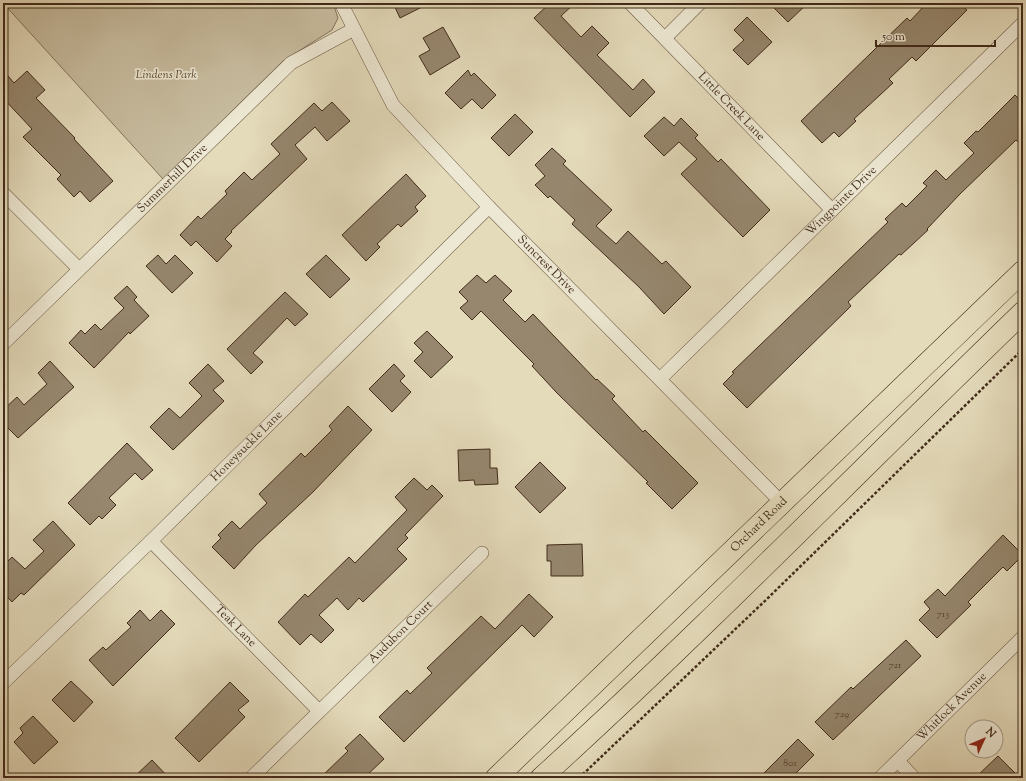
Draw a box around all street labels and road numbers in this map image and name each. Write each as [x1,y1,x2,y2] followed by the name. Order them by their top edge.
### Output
[693,68,769,146] street label: Little Creek Lane
[133,139,212,217] street label: Summerhill Drive
[802,162,881,240] street label: Wingpointe Drive
[513,231,580,299] street label: Suncrest Drive
[207,406,287,486] street label: Honeysuckle Lane
[726,493,792,557] street label: Orchard Road
[364,596,437,668] street label: Audubon Court
[210,601,261,652] street label: Teak Lane
[913,668,991,746] street label: Whitlock Avenue

